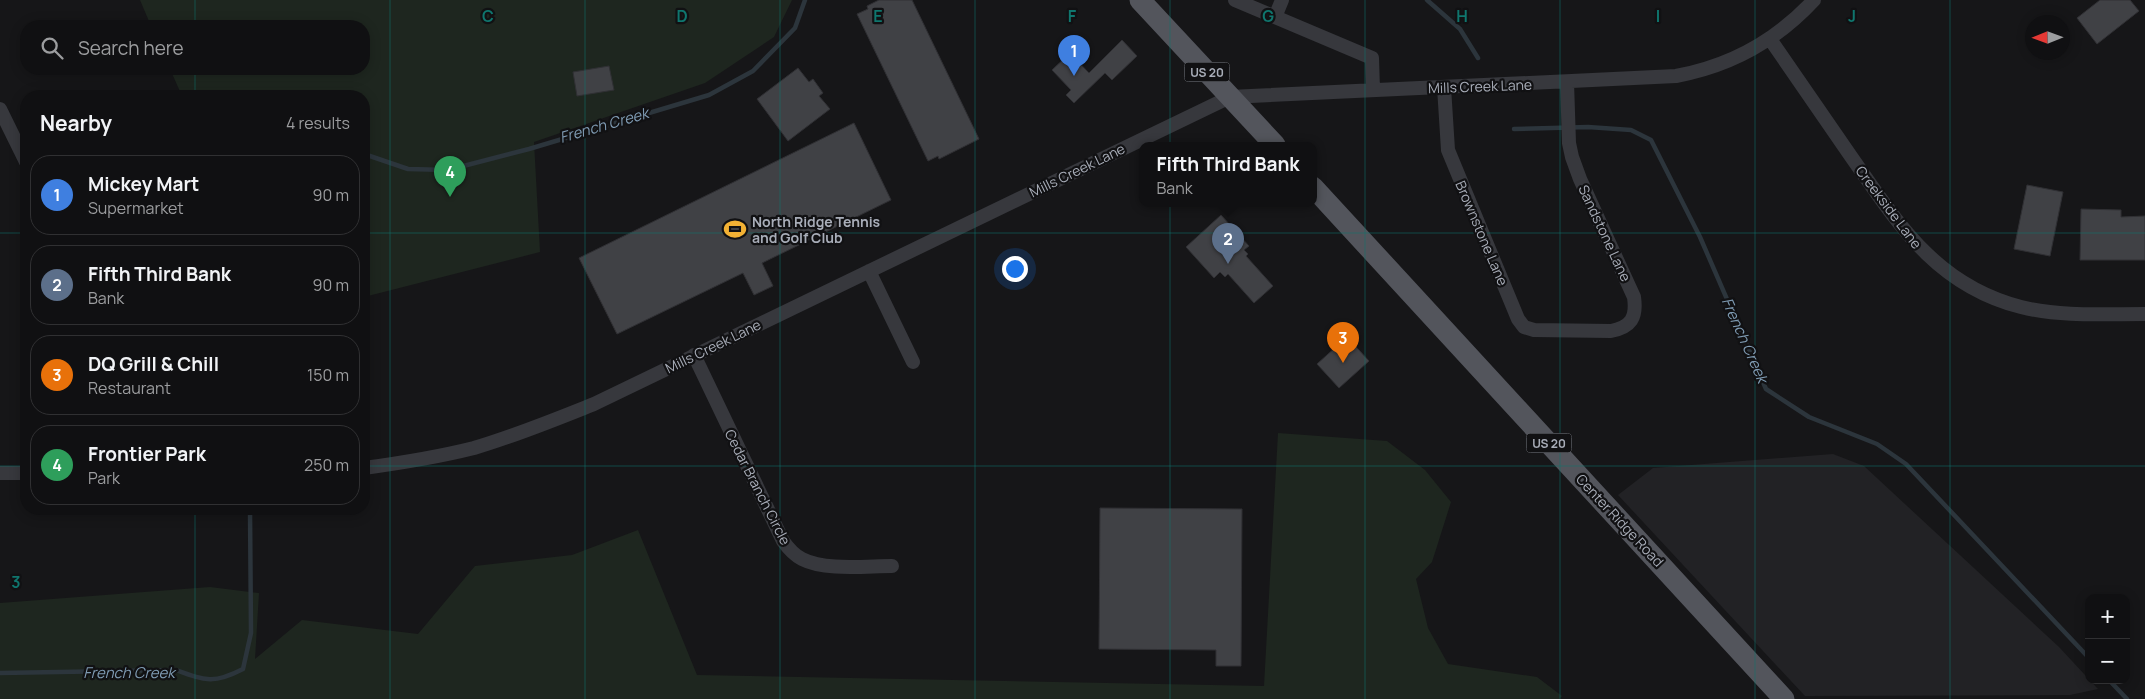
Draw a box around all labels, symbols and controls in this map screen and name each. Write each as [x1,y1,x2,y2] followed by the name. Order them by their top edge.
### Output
[482,5,494,27] text: C
[676,5,688,27] text: D
[873,5,883,27] text: E
[1068,5,1077,27] text: F
[1262,5,1274,27] text: G
[1456,5,1468,27] text: H
[1656,5,1660,27] text: I
[1848,5,1856,27] text: J
[2025,15,2070,60] north arrow
[20,20,370,75] search box
[38,34,66,62] icon: search
[78,35,184,61] text: Search here
[1058,35,1090,76] pin: 1
[1184,62,1230,82] road number: US 20
[1428,75,1532,97] street label: Mills Creek Lane
[557,102,653,148] water label: French Creek
[40,109,112,137] text: Nearby
[286,112,350,134] text: 4 results
[1026,139,1128,201] street label: Mills Creek Lane
[1139,142,1317,207] popup
[1156,151,1300,177] text: Fifth Third Bank
[434,156,466,197] pin: 4
[1852,162,1926,252] street label: Creekside Lane
[88,171,199,197] text: Mickey Mart
[1156,177,1193,199] text: Bank
[1451,178,1513,288] street label: Brownstone Lane
[1574,182,1636,284] street label: Sandstone Lane
[53,184,61,206] text: 1
[313,184,349,206] text: 90 m
[88,197,184,219] text: Supermarket
[752,212,881,247] place label: North Ridge Tennis and Golf Club
[722,216,748,242] sports icon: North Ridge Tennis and Golf Club
[1212,223,1244,264] pin: 2
[1002,256,1028,282] your location
[88,261,231,287] text: Fifth Third Bank
[52,274,62,296] text: 2
[313,274,349,296] text: 90 m
[88,287,124,309] text: Bank
[1717,294,1774,388] water label: French Creek
[662,315,764,377] street label: Mills Creek Lane
[1327,322,1359,363] pin: 3
[88,351,219,377] text: DQ Grill & Chill
[52,364,62,386] text: 3
[307,364,349,386] text: 150 m
[88,377,171,399] text: Restaurant
[721,426,795,548] street label: Cedar Branch Circle
[1526,433,1572,452] road number: US 20
[88,441,206,467] text: Frontier Park
[52,454,62,476] text: 4
[304,454,349,476] text: 250 m
[88,467,120,489] text: Park
[1572,469,1668,571] street label: Center Ridge Road
[11,571,21,593] text: 3
[2085,594,2130,684] map controls
[2085,594,2130,639] button: +
[2085,639,2130,684] button: −
[83,662,177,683] water label: French Creek

